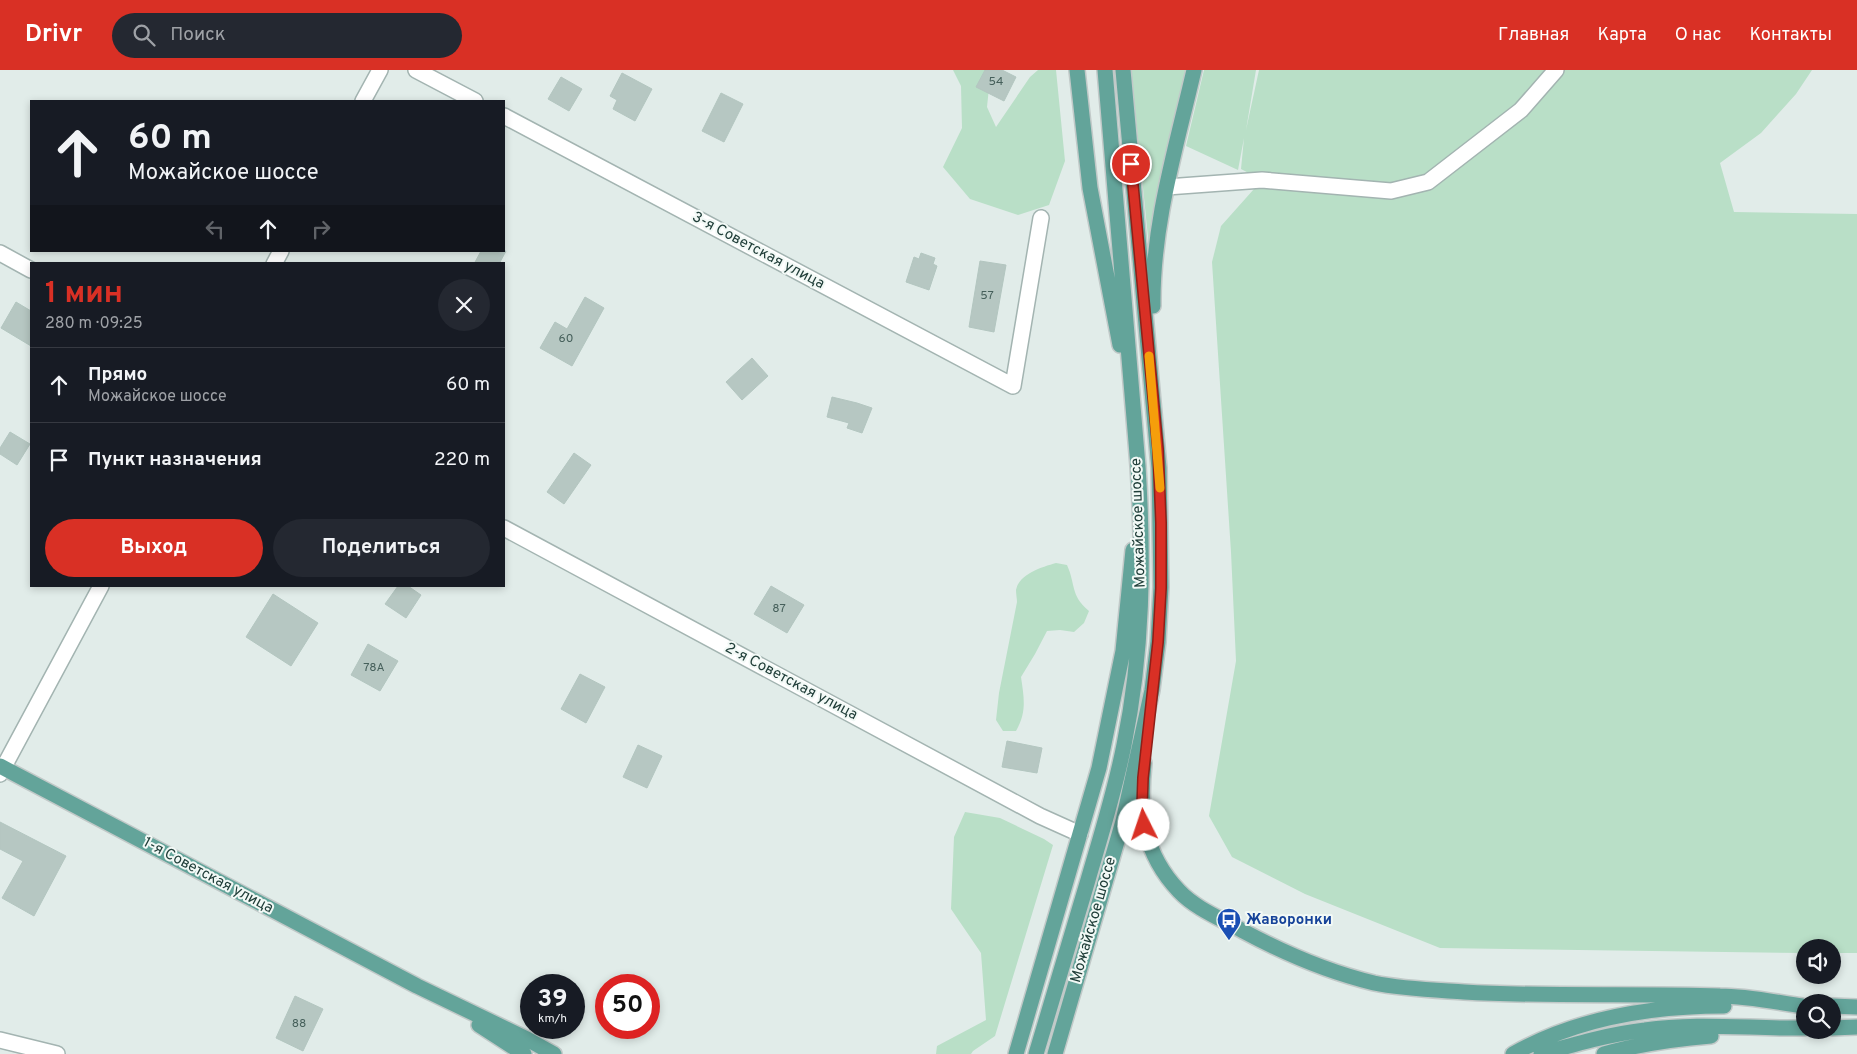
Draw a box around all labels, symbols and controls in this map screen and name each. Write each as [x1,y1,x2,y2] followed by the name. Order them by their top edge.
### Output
[112,13,462,58] search box
[25,20,82,50] text: Drivr
[130,21,158,49] icon: search
[170,23,226,47] text: Поиск
[1498,24,1569,47] text: Главная
[1597,24,1647,47] text: Карта
[1675,24,1721,47] text: О нас
[1749,24,1832,47] text: Контакты
[988,74,1004,90] house number: 54
[128,117,212,161] text: 60 m
[45,120,110,185] icon: ahead
[1110,143,1152,185] pin
[1117,150,1145,178] icon: arrive
[128,160,319,187] text: Можайское шоссе
[688,208,828,294] street label: 3-я Советская улица
[201,215,229,243] icon: left
[254,215,282,243] icon: ahead
[307,215,335,243] icon: right
[45,276,123,313] text: 1 мин
[438,279,490,331] button: close
[980,288,994,304] house number: 57
[45,314,143,334] text: 280 m · 09:25
[559,331,573,347] house number: 60
[88,363,147,387] text: Прямо
[45,371,73,399] icon: ahead
[446,373,490,397] text: 60 m
[88,387,227,407] text: Можайское шоссе
[45,446,73,474] icon: arrive
[88,448,262,472] text: Пункт назначения
[434,448,490,472] text: 220 m
[1127,458,1151,588] street label: Можайское шоссе
[45,519,263,577] button: Выход
[273,519,490,577] button: Поделиться
[772,601,786,617] house number: 87
[721,639,861,725] street label: 2-я Советская улица
[363,660,385,676] house number: 78А
[1117,798,1169,850] position arrow
[140,834,276,918] street label: 1-я Советская улица
[1067,855,1121,985] street label: Можайское шоссе
[1216,907,1242,941] bus stop icon: Жаворонки
[1246,911,1332,930] place label: Жаворонки
[1796,939,1841,1039] map controls
[1796,939,1841,984] button: sound
[595,974,660,1039] speed limit sign: 50
[537,984,568,1016] text: 39
[1796,994,1841,1039] button: search
[538,1011,567,1027] text: km/h
[292,1016,306,1032] house number: 88

